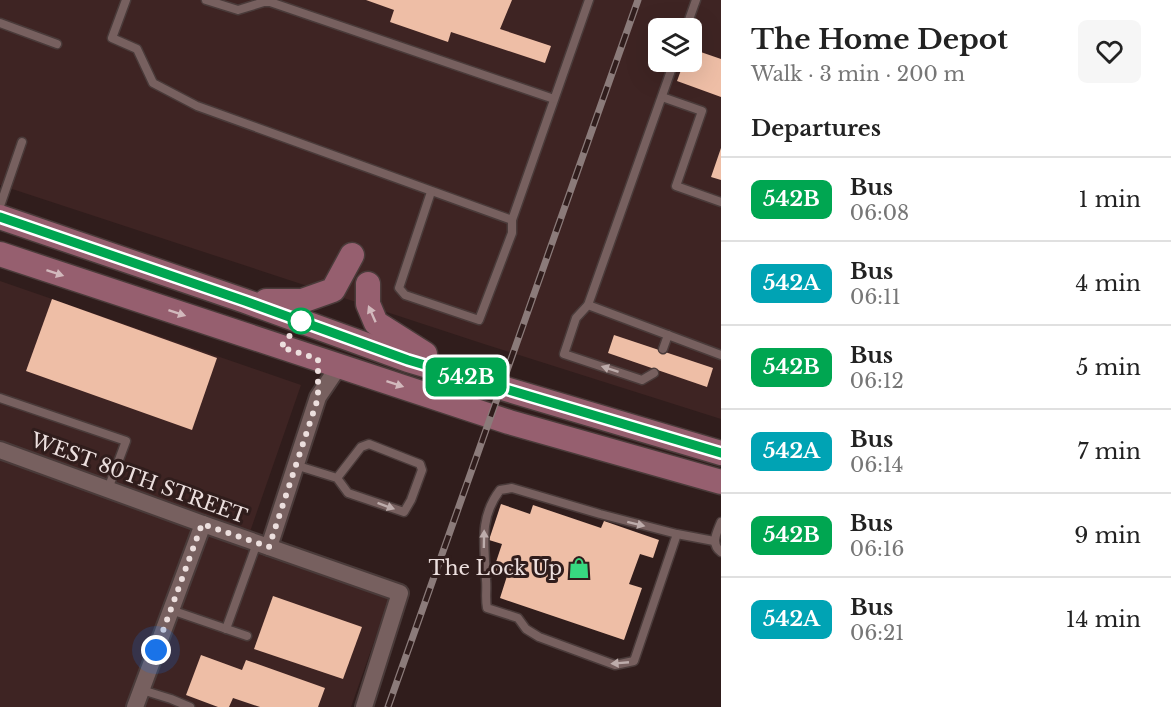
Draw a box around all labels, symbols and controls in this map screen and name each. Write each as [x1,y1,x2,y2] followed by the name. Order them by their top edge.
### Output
[648,18,702,72] map controls
[648,18,702,72] button: layers
[1078,20,1141,83] button: heart
[751,22,1008,57] text: The Home Depot
[751,62,965,86] text: Walk · 3 min · 200 m
[751,115,881,142] text: Departures
[850,174,893,201] text: Bus
[763,186,820,212] text: 542B
[1079,186,1141,213] text: 1 min
[850,201,909,225] text: 06:08
[850,258,893,285] text: Bus
[46,269,64,279] one-way arrow
[763,270,820,296] text: 542A
[1076,270,1141,297] text: 4 min
[850,285,901,309] text: 06:11
[367,305,377,323] one-way arrow
[288,308,314,334] unlabelled marker
[168,309,186,318] one-way arrow
[850,342,893,369] text: Bus
[763,354,820,380] text: 542B
[1076,354,1141,381] text: 5 min
[424,358,508,397] line badge: 542B
[438,364,494,390] text: 542B
[601,364,619,374] one-way arrow
[850,369,904,393] text: 06:12
[386,380,404,389] one-way arrow
[850,426,893,453] text: Bus
[27,427,250,528] street label: WEST 80TH STREET
[763,438,820,464] text: 542A
[1077,438,1141,465] text: 7 min
[850,453,904,477] text: 06:14
[377,502,395,512] one-way arrow
[850,510,893,537] text: Bus
[627,519,646,529] one-way arrow
[763,522,820,548] text: 542B
[1074,522,1141,549] text: 9 min
[480,530,489,549] one-way arrow
[850,537,904,561] text: 06:16
[429,556,562,580] place label: The Lock Up
[567,556,591,580] shop icon: The Lock Up
[850,594,893,621] text: Bus
[763,606,820,632] text: 542A
[1066,606,1141,633] text: 14 min
[850,621,904,645] text: 06:21
[141,635,171,665] your location
[610,658,629,667] one-way arrow

